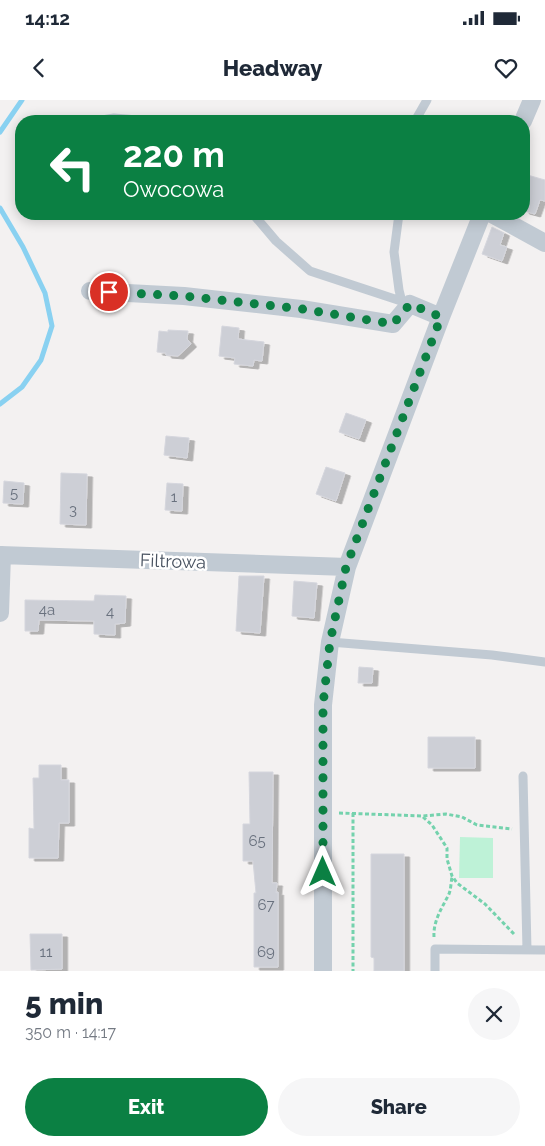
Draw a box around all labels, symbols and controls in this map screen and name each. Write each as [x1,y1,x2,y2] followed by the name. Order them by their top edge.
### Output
[25,7,70,29] text: 14:12
[25,54,53,82] icon: back
[492,54,520,82] icon: heart
[223,55,322,81] text: Headway
[123,134,225,175] text: 220 m
[40,135,105,200] icon: left
[123,176,224,202] text: Owocowa
[88,271,130,313] pin
[95,278,123,306] icon: arrive
[10,484,18,502] house number: 5
[171,488,178,506] house number: 1
[69,501,77,519] house number: 3
[140,549,206,573] street label: Filtrowa
[39,601,55,619] house number: 4a
[106,603,114,621] house number: 4
[248,832,266,850] house number: 65
[296,845,348,897] position arrow
[257,896,275,914] house number: 67
[40,943,53,961] house number: 11
[257,943,275,961] house number: 69
[25,986,103,1021] text: 5 min
[468,988,520,1040] button: close
[25,1023,116,1042] text: 350 m · 14:17
[25,1078,268,1136] button: Exit
[278,1078,520,1136] button: Share

